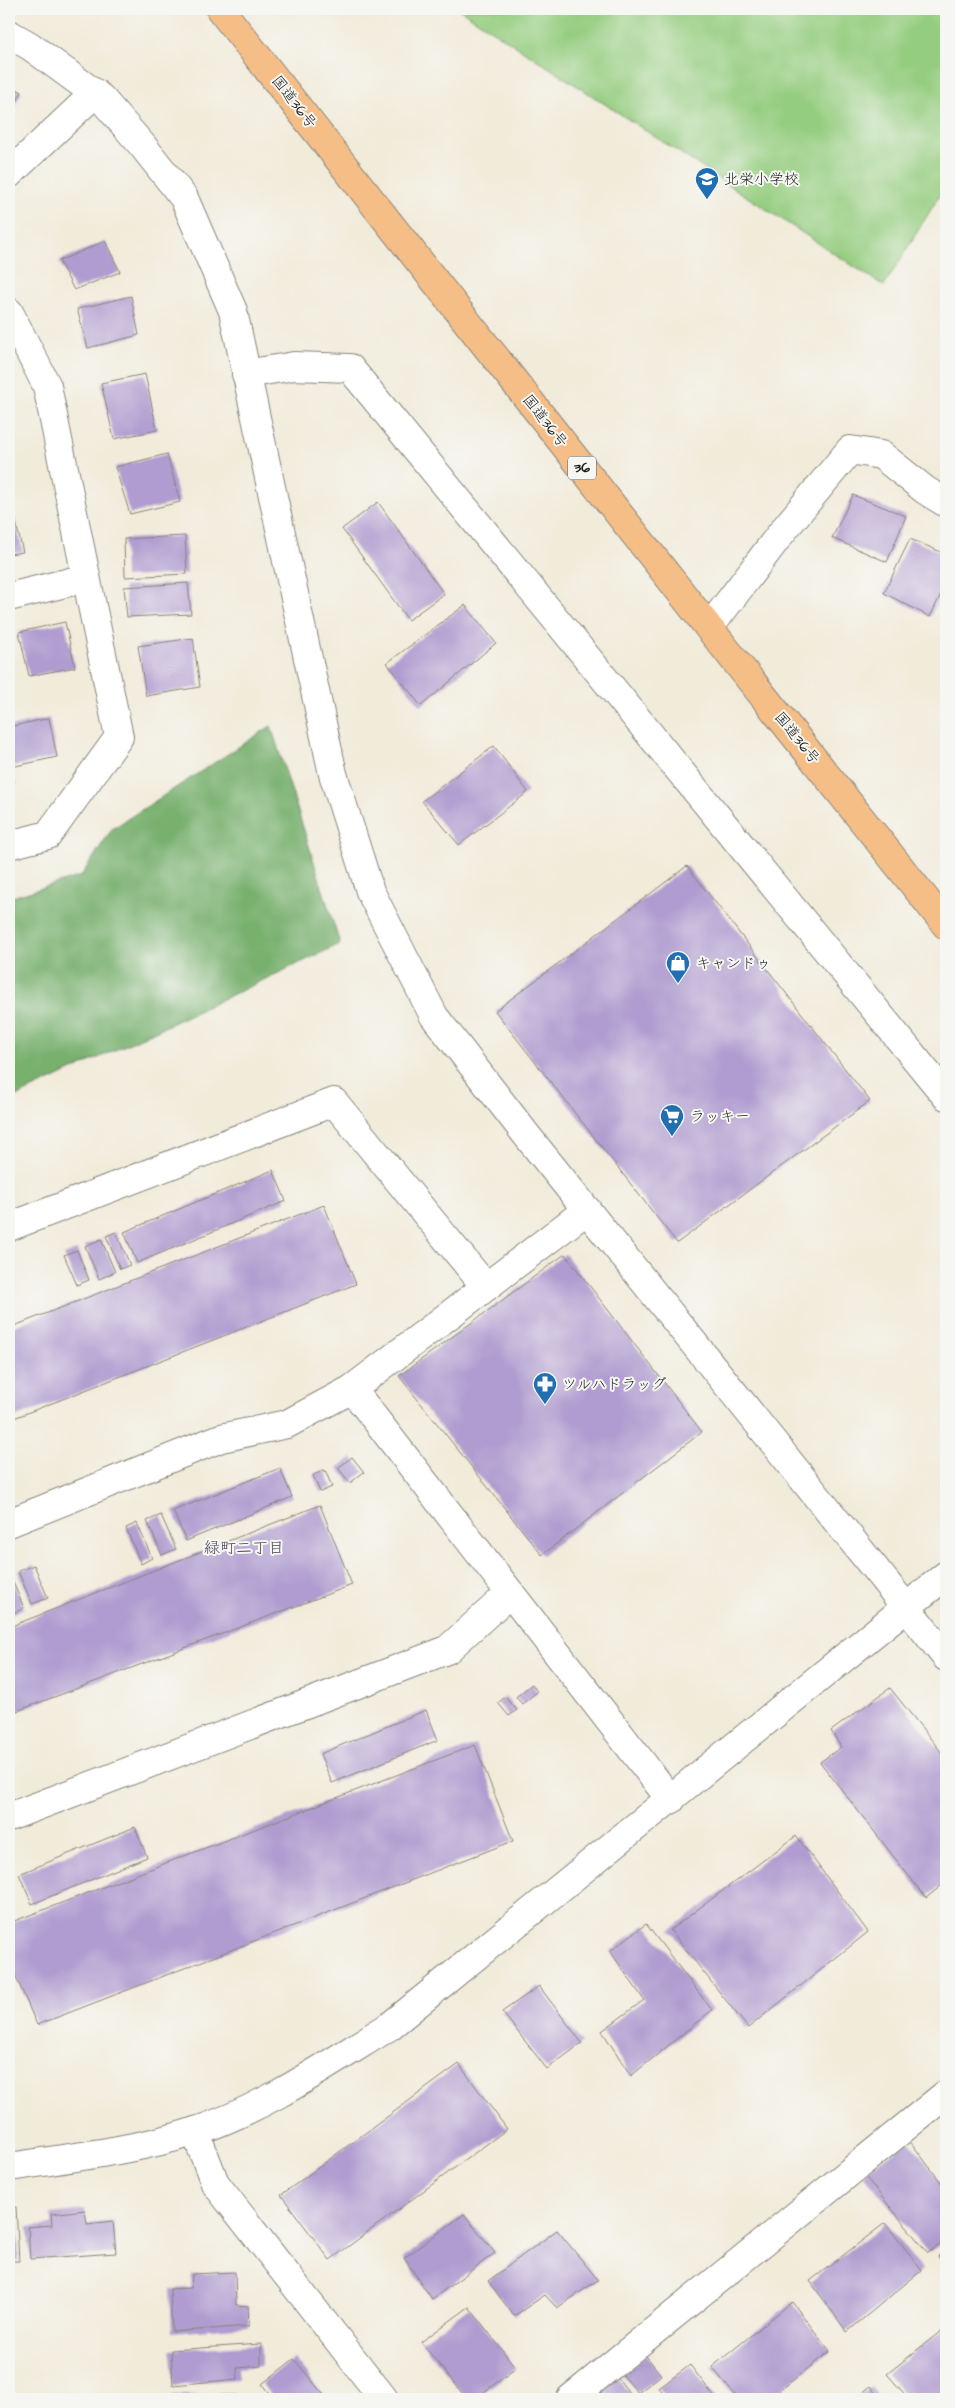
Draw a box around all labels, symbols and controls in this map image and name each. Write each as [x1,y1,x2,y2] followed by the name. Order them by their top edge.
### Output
[267,71,321,133] street label: 国道36号
[694,166,720,200] school or university icon: 北栄小学校
[724,169,799,190] place label: 北栄小学校
[518,390,572,452] street label: 国道36号
[568,456,596,479] road number: 36
[769,707,825,769] street label: 国道36号
[665,950,691,984] shop icon: キャンドゥ
[696,953,771,974] place label: キャンドゥ
[659,1103,685,1137] supermarket icon: ラッキー
[690,1106,750,1127] place label: ラッキー
[532,1371,558,1405] pharmacy icon: ツルハドラッグ
[562,1374,666,1395] place label: ツルハドラッグ
[204,1537,284,1559] district label: 緑町二丁目

